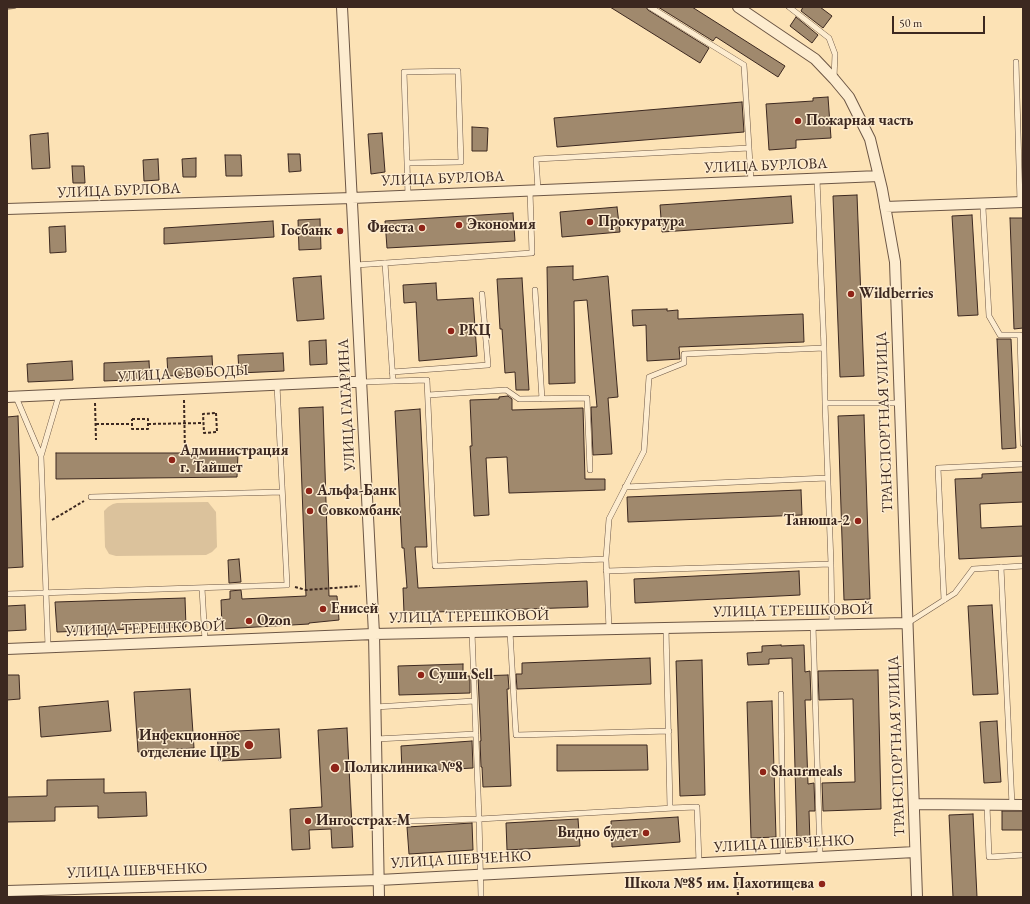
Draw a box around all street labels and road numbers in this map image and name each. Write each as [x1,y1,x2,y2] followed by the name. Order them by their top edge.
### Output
[704,155,828,177] street label: УЛИЦА БУРЛОВА
[381,168,505,190] street label: УЛИЦА БУРЛОВА
[57,180,181,202] street label: УЛИЦА БУРЛОВА
[873,331,897,513] street label: ТРАНСПОРТНАЯ УЛИЦА
[335,338,359,472] street label: УЛИЦА ГАГАРИНА
[117,362,249,386] street label: УЛИЦА СВОБОДЫ
[713,601,873,621] street label: УЛИЦА ТЕРЕШКОВОЙ
[389,607,549,627] street label: УЛИЦА ТЕРЕШКОВОЙ
[65,617,225,641] street label: УЛИЦА ТЕРЕШКОВОЙ
[885,655,909,837] street label: ТРАНСПОРТНАЯ УЛИЦА
[713,831,855,857] street label: УЛИЦА ШЕВЧЕНКО
[390,847,532,873] street label: УЛИЦА ШЕВЧЕНКО
[66,860,208,882] street label: УЛИЦА ШЕВЧЕНКО

